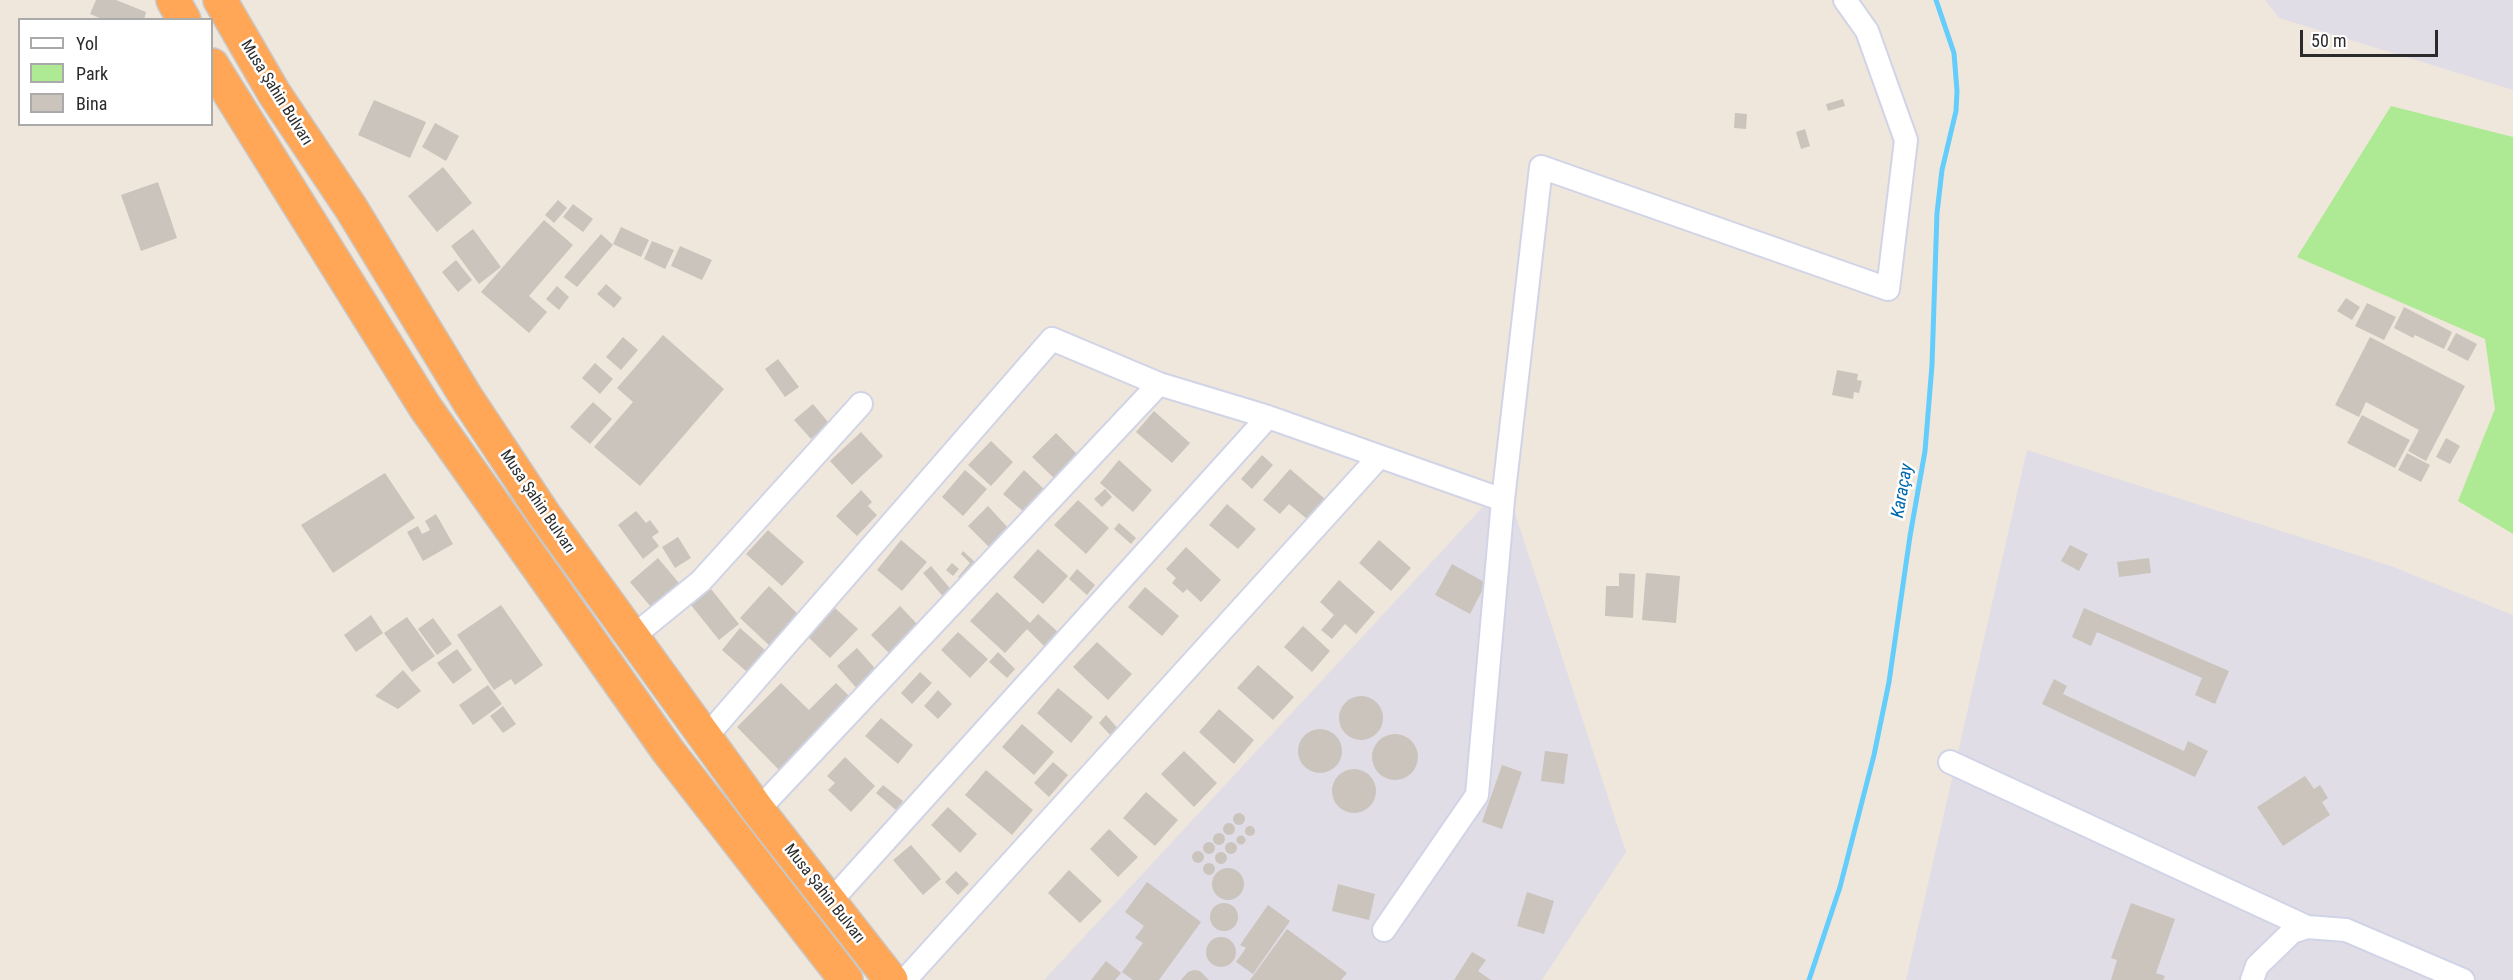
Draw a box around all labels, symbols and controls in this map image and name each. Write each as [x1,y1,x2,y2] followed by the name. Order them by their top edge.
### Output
[18,18,213,126] legend
[2303,18,2441,56] scale bar
[2311,30,2346,51] text: 50 m
[76,33,98,54] text: Yol
[236,37,316,149] street label: Musa Şahin Bulvarı
[76,63,108,84] text: Park
[76,93,107,114] text: Bina
[495,447,579,557] street label: Musa Şahin Bulvarı
[1888,462,1918,520] water label: Karaçay
[779,841,869,947] street label: Musa Şahin Bulvarı

